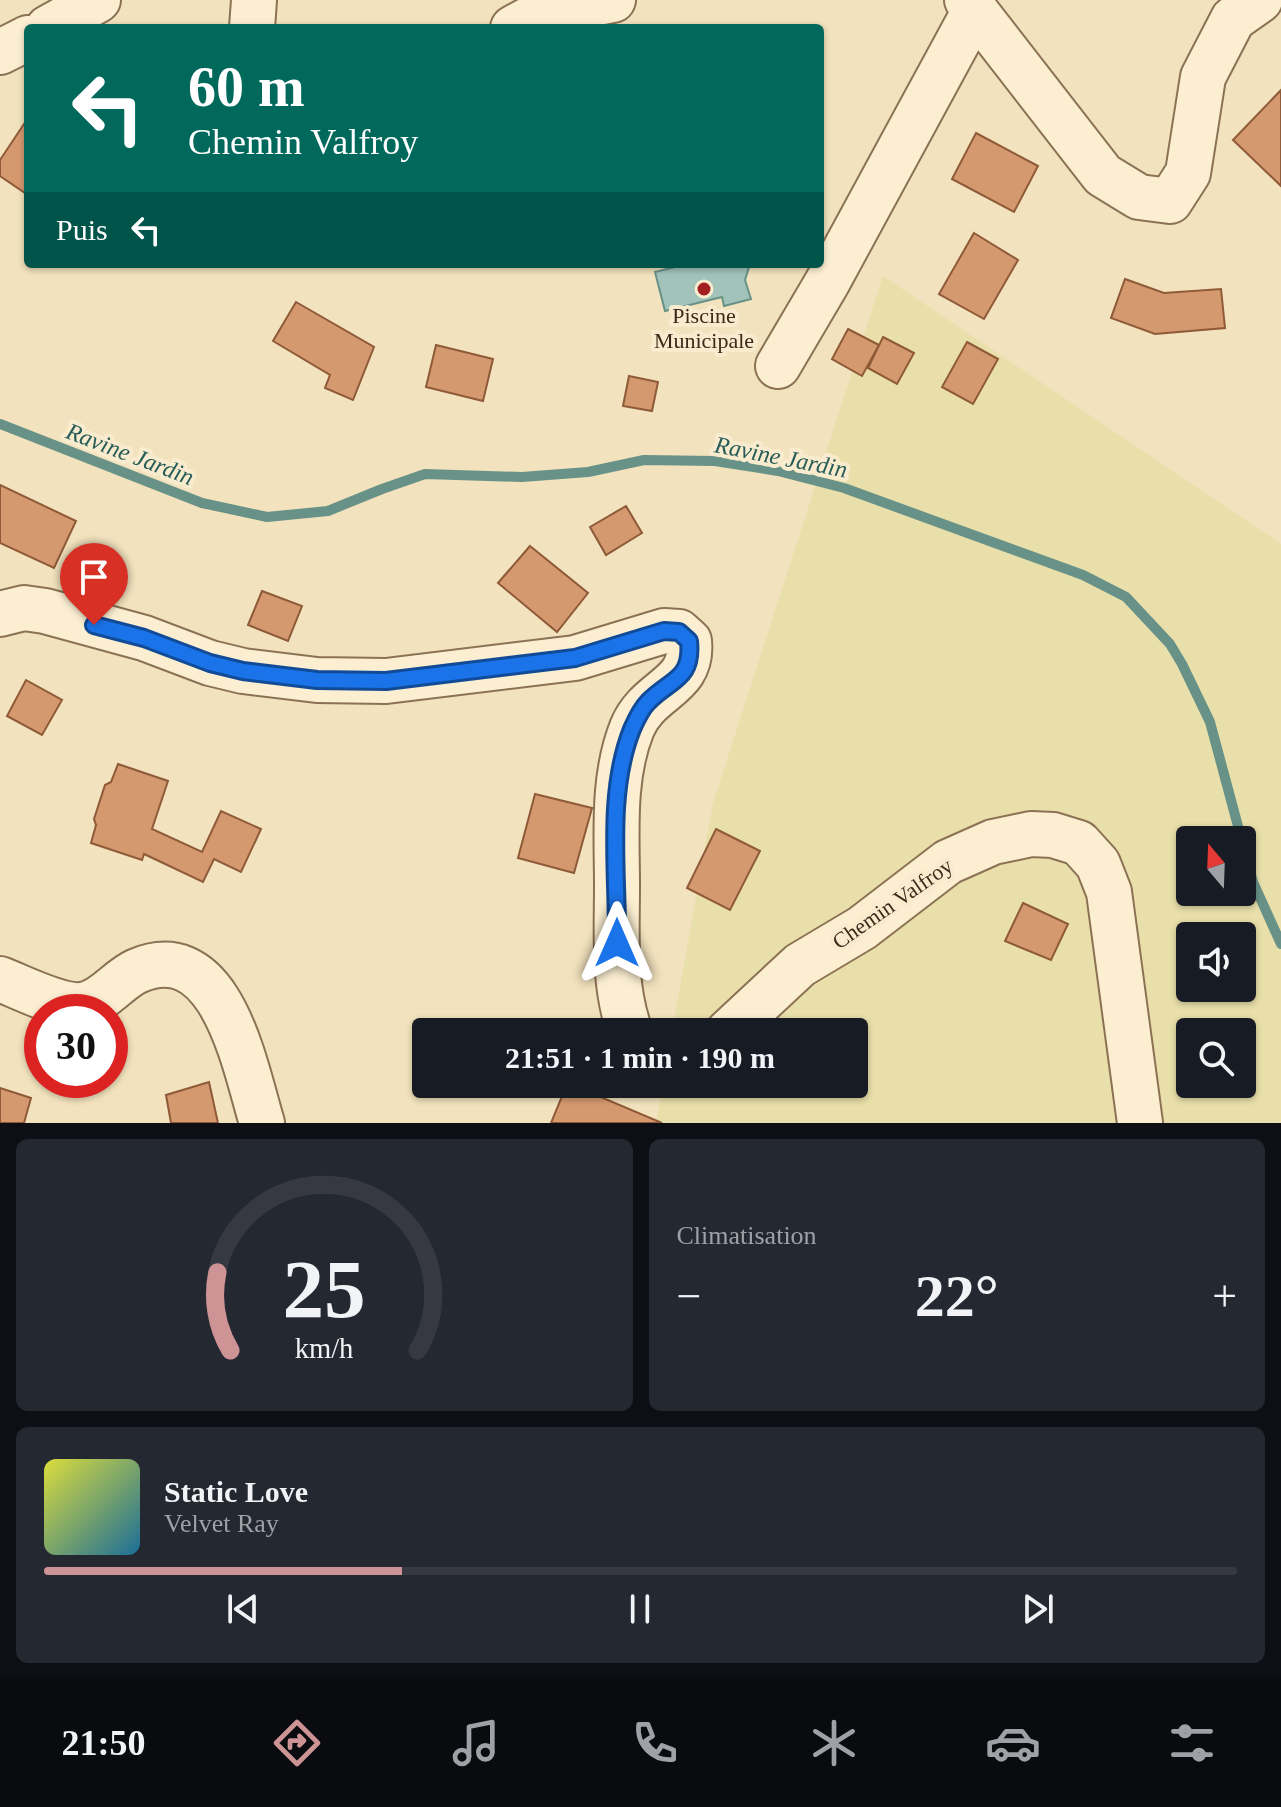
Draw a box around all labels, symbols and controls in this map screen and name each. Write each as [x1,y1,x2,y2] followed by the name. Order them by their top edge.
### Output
[56,56,160,160] icon: left
[188,56,305,118] text: 60 m
[188,122,418,162] text: Chemin Valfroy
[124,208,168,252] icon: left
[56,213,108,246] text: Puis
[695,280,713,298] marker: Piscine Municipale
[654,303,754,353] place label: Piscine Municipale
[62,417,197,490] water label: Ravine Jardin
[712,431,849,483] water label: Ravine Jardin
[60,543,128,625] pin
[72,555,116,599] icon: arrive
[1176,826,1256,906] north arrow
[1176,826,1256,1098] map controls
[827,853,957,954] street label: Chemin Valfroy
[575,901,659,985] position arrow
[1176,922,1256,1002] button: sound
[24,994,128,1098] speed limit sign: 30
[1176,1018,1256,1098] button: search
[505,1041,775,1074] text: 21:51 · 1 min · 190 m
[677,1221,817,1250] text: Climatisation
[283,1243,366,1335] text: 25
[915,1263,999,1329] text: 22°
[677,1272,701,1321] text: −
[1212,1272,1237,1321] text: +
[295,1333,354,1364] text: km/h
[164,1475,308,1508] text: Static Love
[164,1509,279,1538] text: Velvet Ray
[221,1587,265,1631] icon: previous
[618,1587,662,1631] icon: pause
[1016,1587,1060,1631] icon: next
[269,1715,325,1771] icon: directions
[448,1715,504,1771] icon: music
[627,1715,683,1771] icon: phone
[806,1715,862,1771] icon: climate
[985,1715,1041,1771] icon: car
[1164,1715,1220,1771] icon: filters
[62,1723,146,1763] text: 21:50

